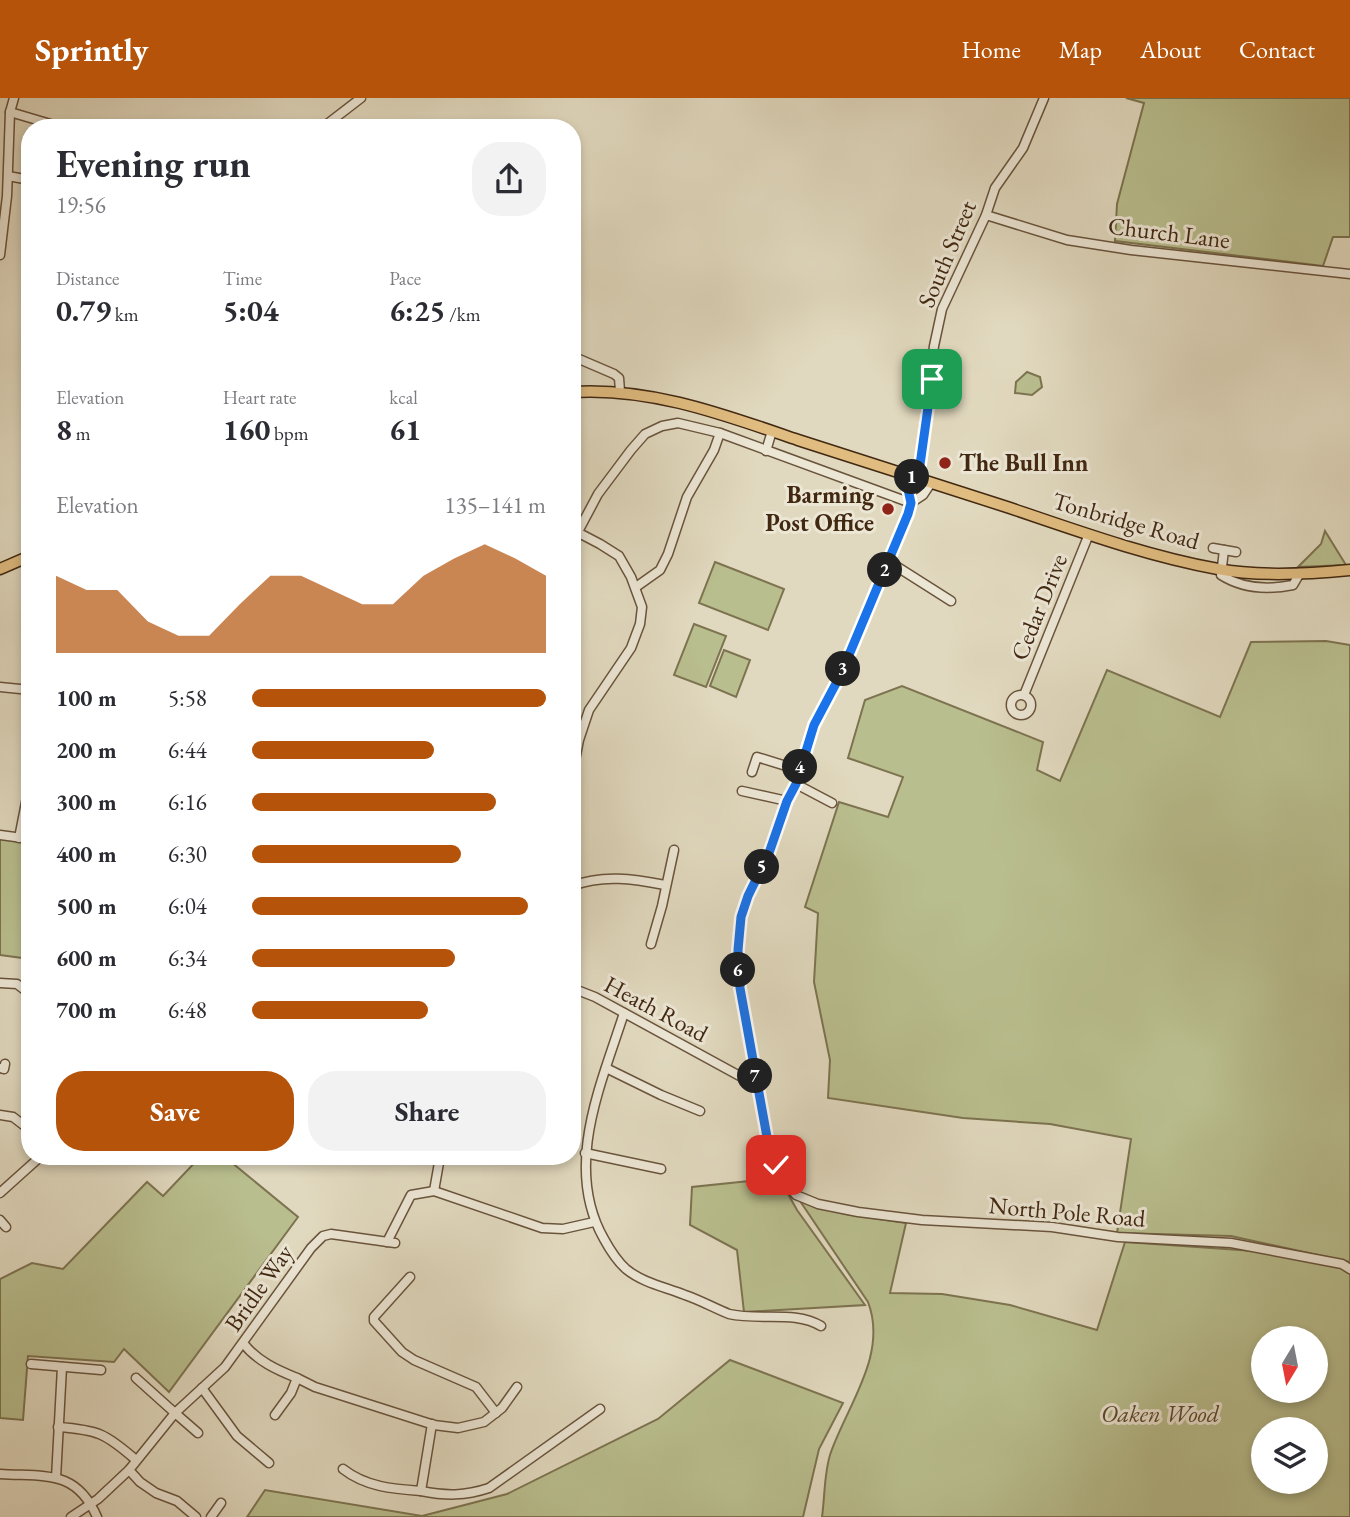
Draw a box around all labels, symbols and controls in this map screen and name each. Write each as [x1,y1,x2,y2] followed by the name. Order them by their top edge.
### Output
[35,28,148,71] text: Sprintly
[961,34,1021,65] text: Home
[1059,34,1102,65] text: Map
[1140,34,1201,65] text: About
[1239,34,1315,65] text: Contact
[56,139,251,188] text: Evening run
[472,142,546,216] button: share
[56,190,106,220] text: 19:56
[910,195,983,312] street label: South Street
[1106,210,1232,255] street label: Church Lane
[56,266,119,291] text: Distance
[223,266,262,291] text: Time
[389,266,421,291] text: Pace
[56,291,111,330] text: 0.79
[223,291,279,330] text: 5:04
[389,291,445,330] text: 6:25
[111,302,139,327] text: km
[445,302,480,327] text: /km
[902,349,962,409] pin
[913,360,951,398] icon: arrive
[56,385,124,410] text: Elevation
[223,385,296,410] text: Heart rate
[389,385,418,410] text: kcal
[56,410,72,449] text: 8
[223,410,270,449] text: 160
[389,410,421,449] text: 61
[72,421,90,446] text: m
[270,421,309,446] text: bpm
[959,447,1089,478] place label: The Bull Inn
[937,455,953,471] marker: The Bull Inn
[894,460,930,494] pin: 1
[906,464,917,489] text: 1
[765,479,875,538] place label: Barming Post Office
[1049,485,1204,557] street label: Tonbridge Road
[56,490,139,520] text: Elevation
[445,490,546,520] text: 135–141 m
[880,501,896,517] marker: Barming Post Office
[1003,549,1074,665] street label: Cedar Drive
[868,552,903,588] pin: 2
[879,557,890,582] text: 2
[826,652,860,686] pin: 3
[837,656,848,681] text: 3
[56,683,117,713] text: 100 m
[168,683,207,713] text: 5:58
[56,735,117,765] text: 200 m
[168,735,207,765] text: 6:44
[782,750,818,784] pin: 4
[794,754,805,779] text: 4
[56,787,117,817] text: 300 m
[168,787,207,817] text: 6:16
[56,839,117,869] text: 400 m
[168,839,207,869] text: 6:30
[744,850,780,884] pin: 5
[756,854,767,879] text: 5
[56,891,117,921] text: 500 m
[168,891,207,921] text: 6:04
[56,943,117,973] text: 600 m
[168,943,207,973] text: 6:34
[720,952,756,988] pin: 6
[732,957,743,982] text: 6
[599,968,714,1049] street label: Heath Road
[56,995,117,1025] text: 700 m
[168,995,207,1025] text: 6:48
[738,1058,772,1094] pin: 7
[749,1063,760,1088] text: 7
[56,1071,294,1151] button: Save
[308,1071,546,1151] button: Share
[746,1135,806,1195] pin
[757,1146,795,1184] icon: check
[987,1189,1148,1234] street label: North Pole Road
[217,1238,300,1337] street label: Bridle Way
[1251,1326,1328,1404] north arrow
[1251,1326,1328,1494] map controls
[1101,1398,1220,1429] park label: Oaken Wood
[1251,1417,1328,1494] button: layers

